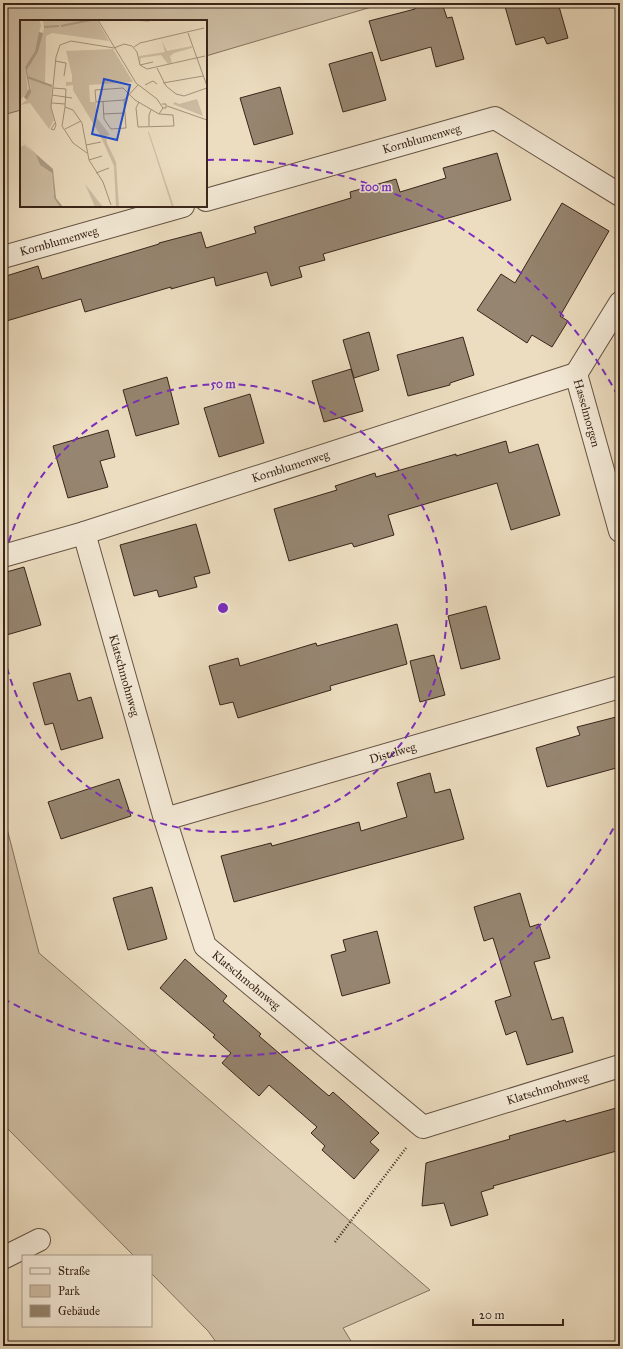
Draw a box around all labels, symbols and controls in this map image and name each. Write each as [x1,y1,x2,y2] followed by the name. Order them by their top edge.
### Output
[20,20,207,207] inset map
[381,121,463,157] street label: Kornblumenweg
[360,180,393,194] text: 100 m
[18,223,100,259] street label: Kornblumenweg
[210,377,237,391] text: 50 m
[571,377,603,449] street label: Hasselmorgen
[250,447,331,485] street label: Kornblumenweg
[216,601,230,615] centre of rings
[106,633,143,719] street label: Klatschmohnweg
[368,739,418,766] street label: Distelweg
[209,948,284,1014] street label: Klatschmohnweg
[505,1069,591,1108] street label: Klatschmohnweg
[22,1255,152,1327] legend
[58,1264,90,1278] text: Straße
[58,1284,80,1298] text: Park
[473,1301,563,1327] scale bar
[58,1304,100,1318] text: Gebäude
[479,1308,505,1322] text: 20 m

